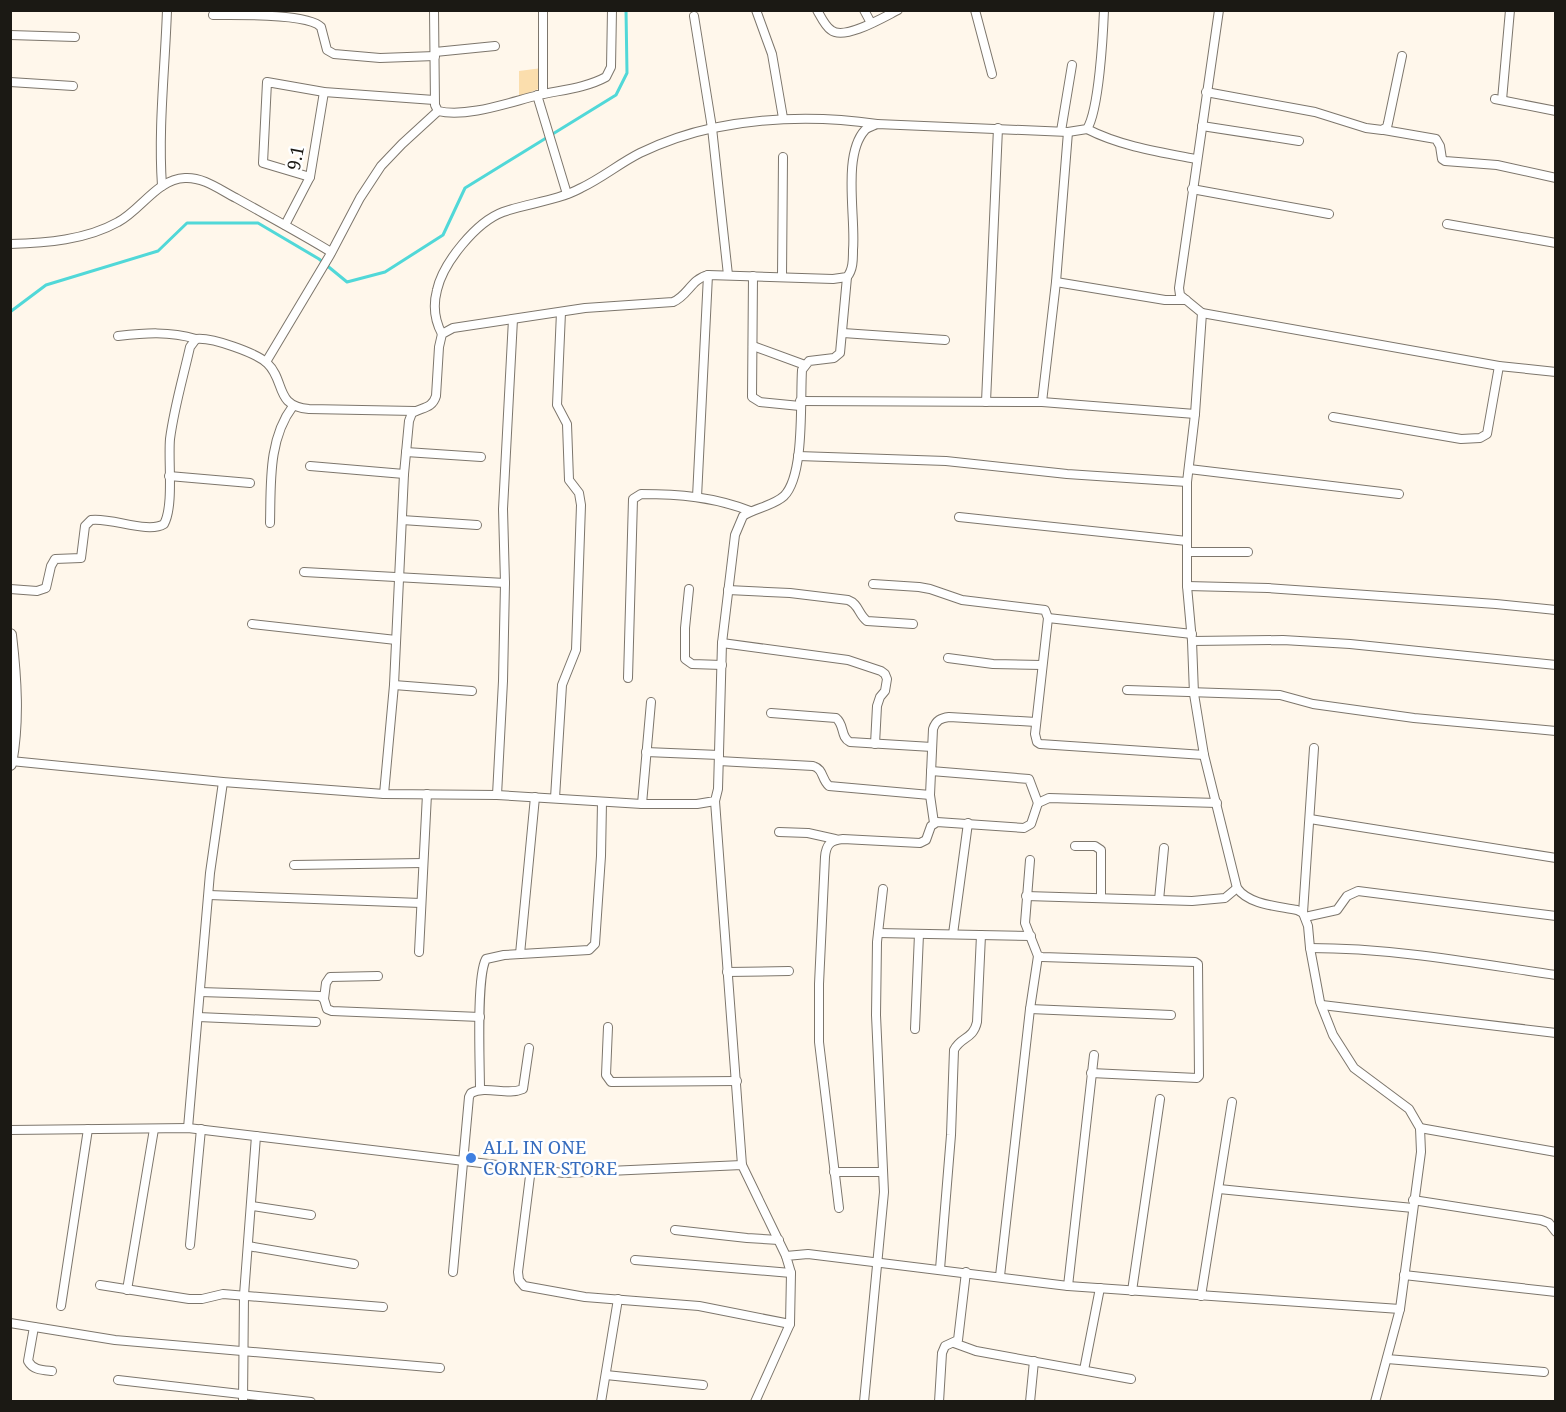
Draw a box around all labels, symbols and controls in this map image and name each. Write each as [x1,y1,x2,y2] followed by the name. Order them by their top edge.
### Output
[281,143,309,172] street label: 9.1
[483,1135,617,1180] place label: ALL IN ONE CORNER STORE
[464,1151,478,1165] marker: ALL IN ONE CORNER STORE

